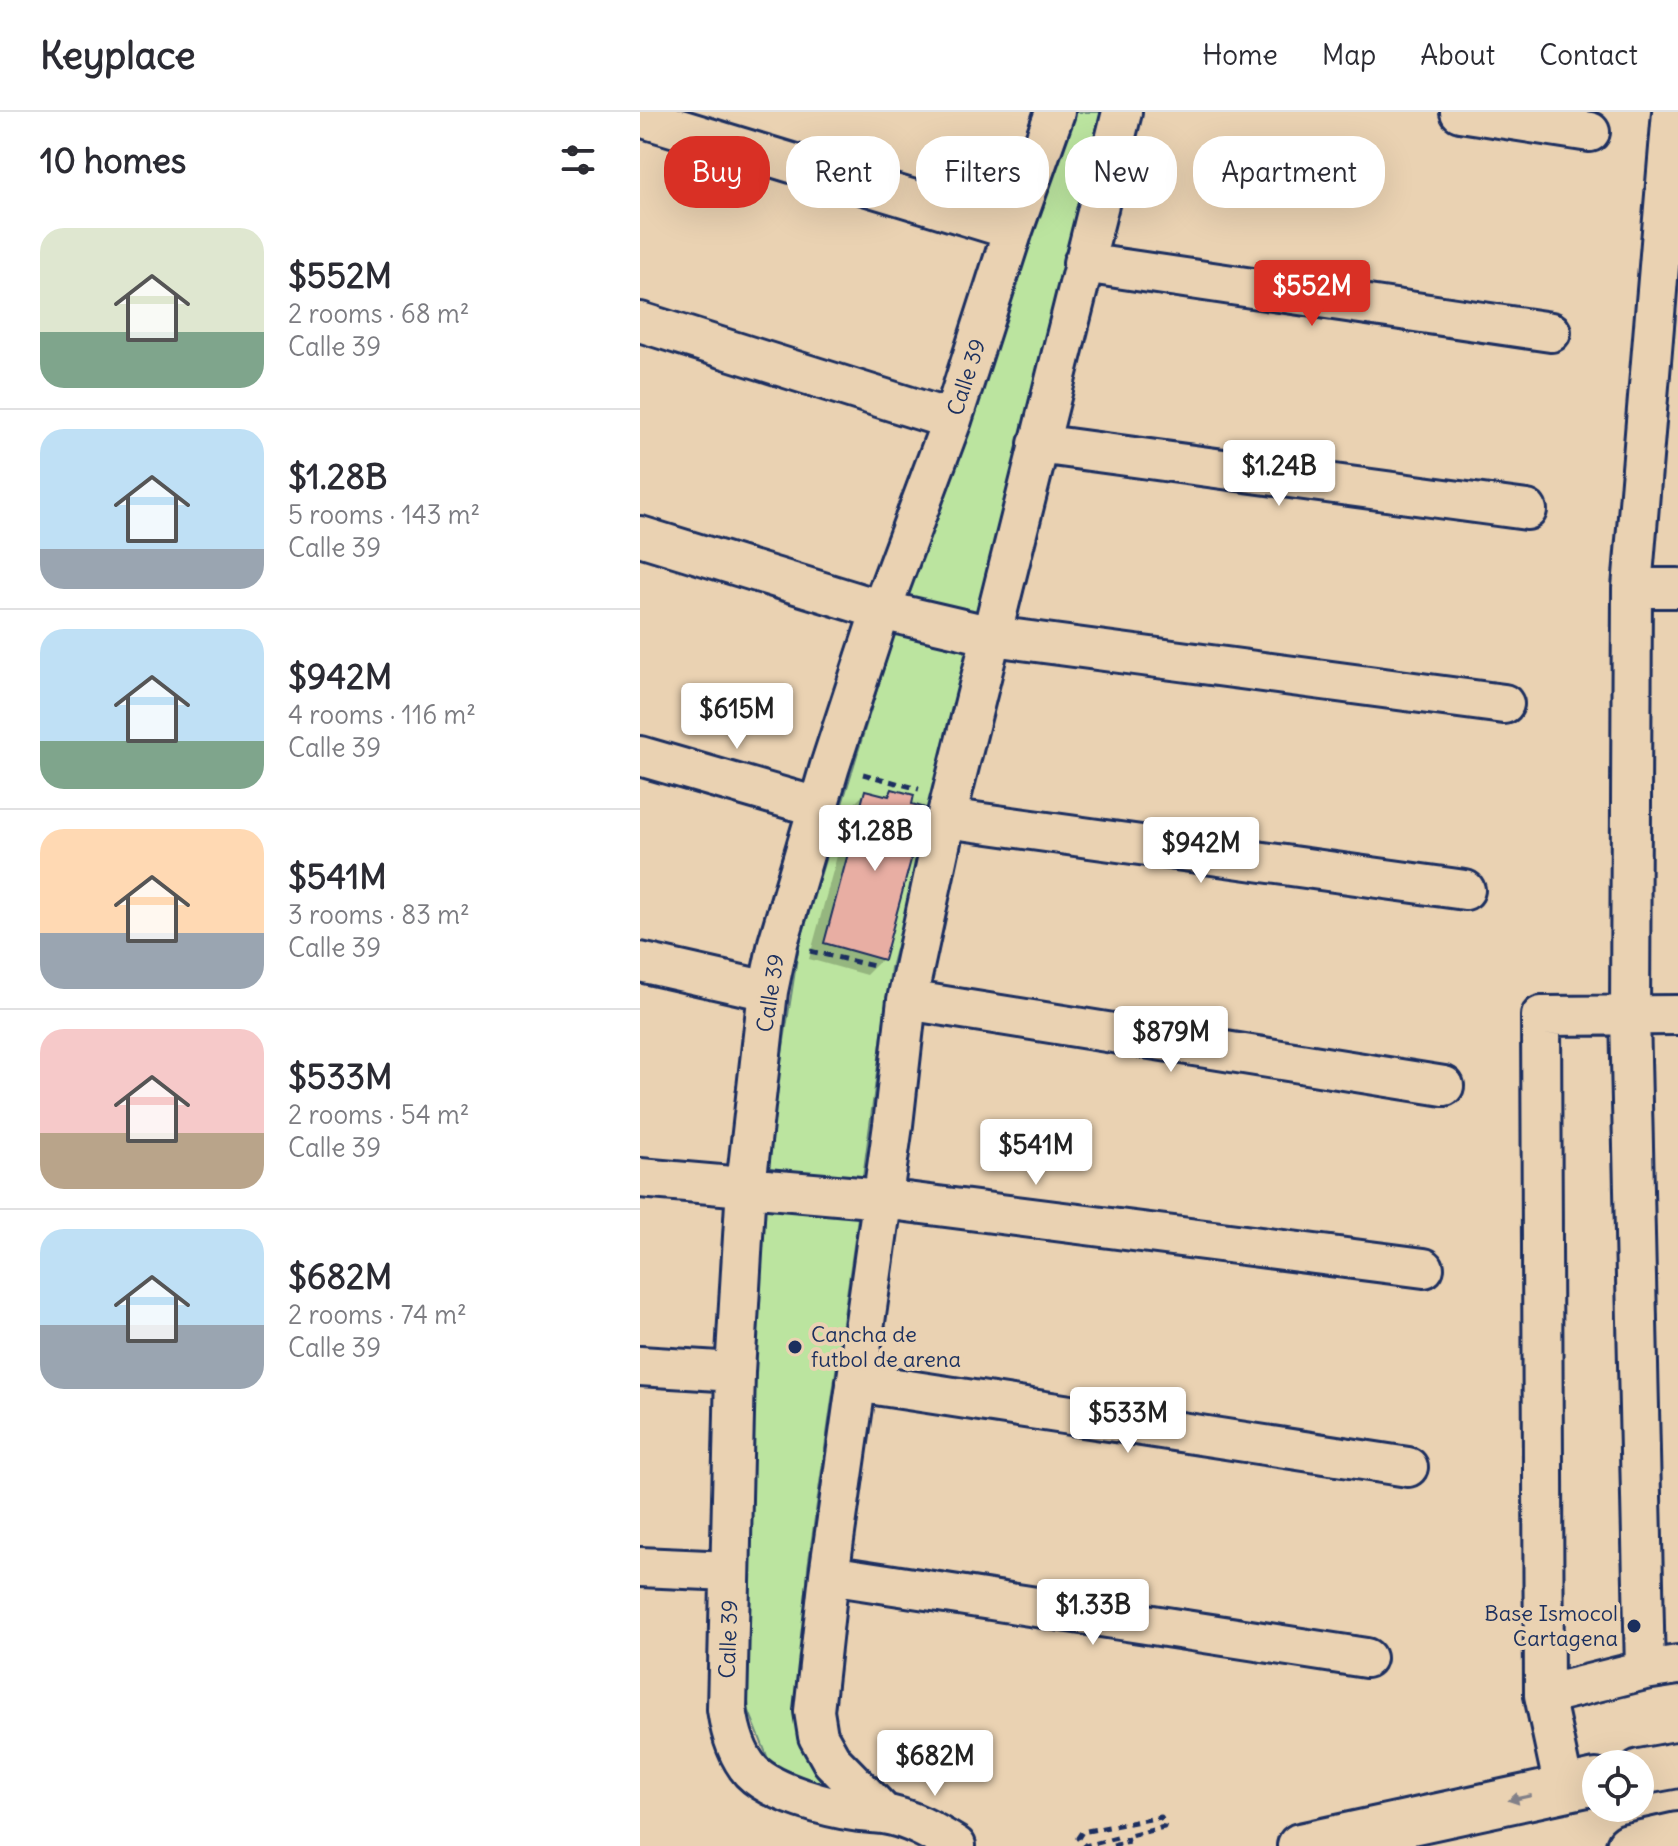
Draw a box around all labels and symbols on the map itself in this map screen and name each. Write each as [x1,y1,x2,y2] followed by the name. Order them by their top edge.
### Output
[1256,260,1368,328] pin: $552M
[940,335,992,419] street label: Calle 39
[1214,440,1344,508] pin: $1.24B
[681,683,793,751] pin: $615M
[810,805,940,873] pin: $1.28B
[1145,817,1257,885] pin: $942M
[750,952,790,1034] street label: Calle 39
[1115,1006,1227,1074] pin: $879M
[980,1119,1092,1187] pin: $541M
[811,1320,961,1373] place label: Cancha de futbol de arena
[786,1338,804,1356] marker: Cancha de futbol de arena
[1072,1387,1184,1455] pin: $533M
[1028,1579,1158,1647] pin: $1.33B
[713,1599,743,1679] street label: Calle 39
[1484,1599,1618,1652] place label: Base Ismocol Cartagena
[1625,1617,1643,1635] marker: Base Ismocol Cartagena
[879,1730,991,1798] pin: $682M
[1507,1792,1532,1805] one-way arrow

